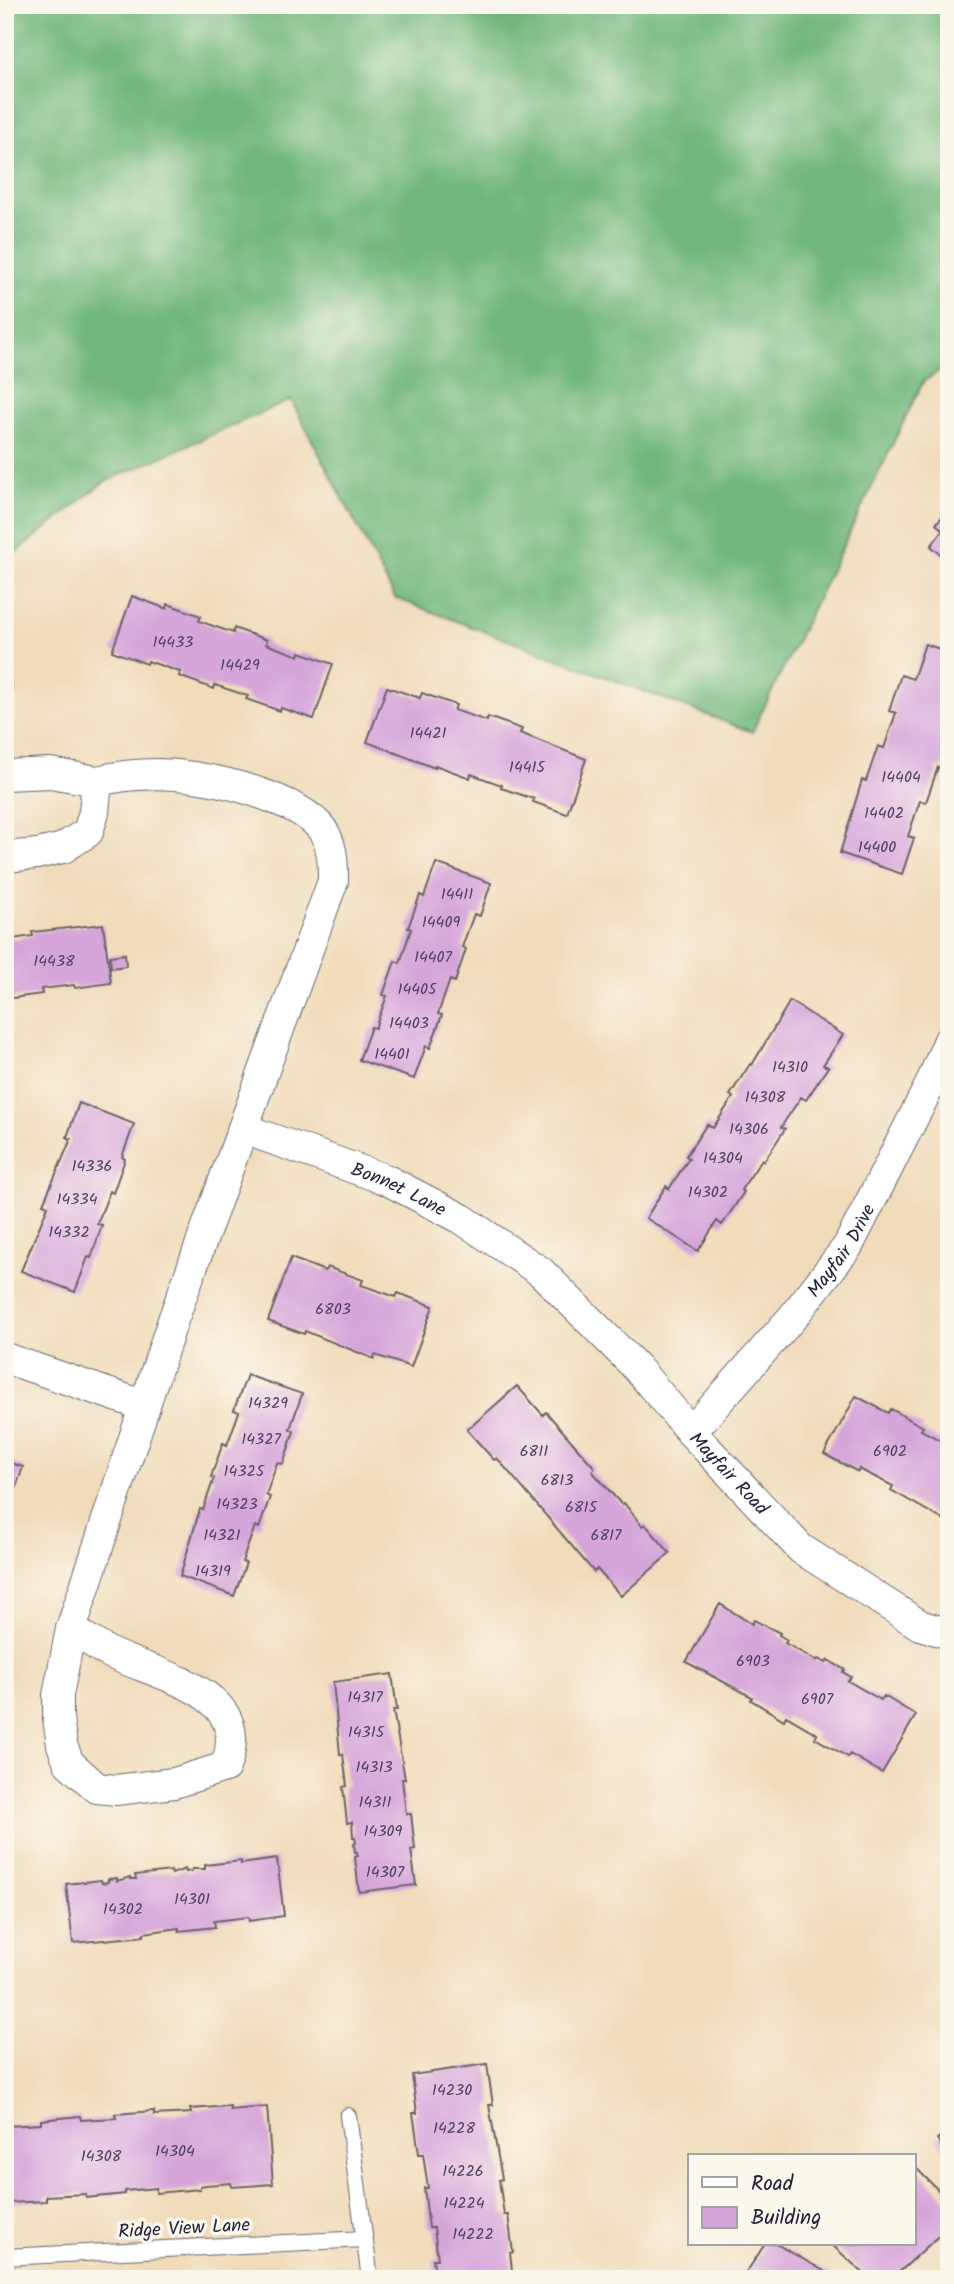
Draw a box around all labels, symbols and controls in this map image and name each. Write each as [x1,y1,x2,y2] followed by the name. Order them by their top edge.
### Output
[153,630,193,655] house number: 14433
[220,653,260,678] house number: 14429
[410,721,446,746] house number: 14421
[509,755,547,780] house number: 14415
[881,765,921,790] house number: 14404
[864,801,904,826] house number: 14402
[858,835,896,860] house number: 14400
[441,882,473,907] house number: 14411
[422,910,460,935] house number: 14409
[414,945,453,970] house number: 14407
[33,949,75,974] house number: 14438
[397,977,438,1002] house number: 14405
[389,1011,429,1036] house number: 14403
[374,1042,410,1067] house number: 14401
[772,1055,808,1080] house number: 14310
[745,1085,786,1110] house number: 14308
[729,1117,769,1142] house number: 14306
[703,1146,743,1171] house number: 14304
[71,1154,113,1179] house number: 14336
[346,1155,451,1225] street label: Bonnet Lane
[688,1180,728,1205] house number: 14302
[57,1187,98,1212] house number: 14334
[800,1199,884,1305] street label: Mayfair Drive
[48,1220,90,1245] house number: 14332
[315,1297,351,1322] house number: 6803
[248,1391,288,1416] house number: 14329
[681,1425,775,1523] street label: Mayfair Road
[241,1427,281,1452] house number: 14327
[520,1439,548,1464] house number: 6811
[873,1439,907,1464] house number: 6902
[224,1459,266,1484] house number: 14325
[541,1468,573,1493] house number: 6813
[216,1492,258,1517] house number: 14323
[565,1495,598,1520] house number: 6815
[203,1523,241,1548] house number: 14321
[591,1523,622,1548] house number: 6817
[195,1559,231,1584] house number: 14319
[736,1649,770,1674] house number: 6903
[347,1685,383,1710] house number: 14317
[801,1687,834,1712] house number: 6907
[348,1720,386,1745] house number: 14315
[355,1755,393,1780] house number: 14313
[358,1790,392,1815] house number: 14311
[364,1819,403,1844] house number: 14309
[366,1860,405,1885] house number: 14307
[174,1887,210,1912] house number: 14301
[103,1897,143,1922] house number: 14302
[432,2078,472,2103] house number: 14230
[433,2116,475,2141] house number: 14228
[155,2139,195,2164] house number: 14304
[81,2144,122,2169] house number: 14308
[688,2154,916,2246] legend
[442,2159,484,2184] house number: 14226
[751,2168,794,2201] text: Road
[443,2191,485,2216] house number: 14224
[751,2202,821,2235] text: Building
[117,2211,251,2247] street label: Ridge View Lane
[452,2222,494,2247] house number: 14222

